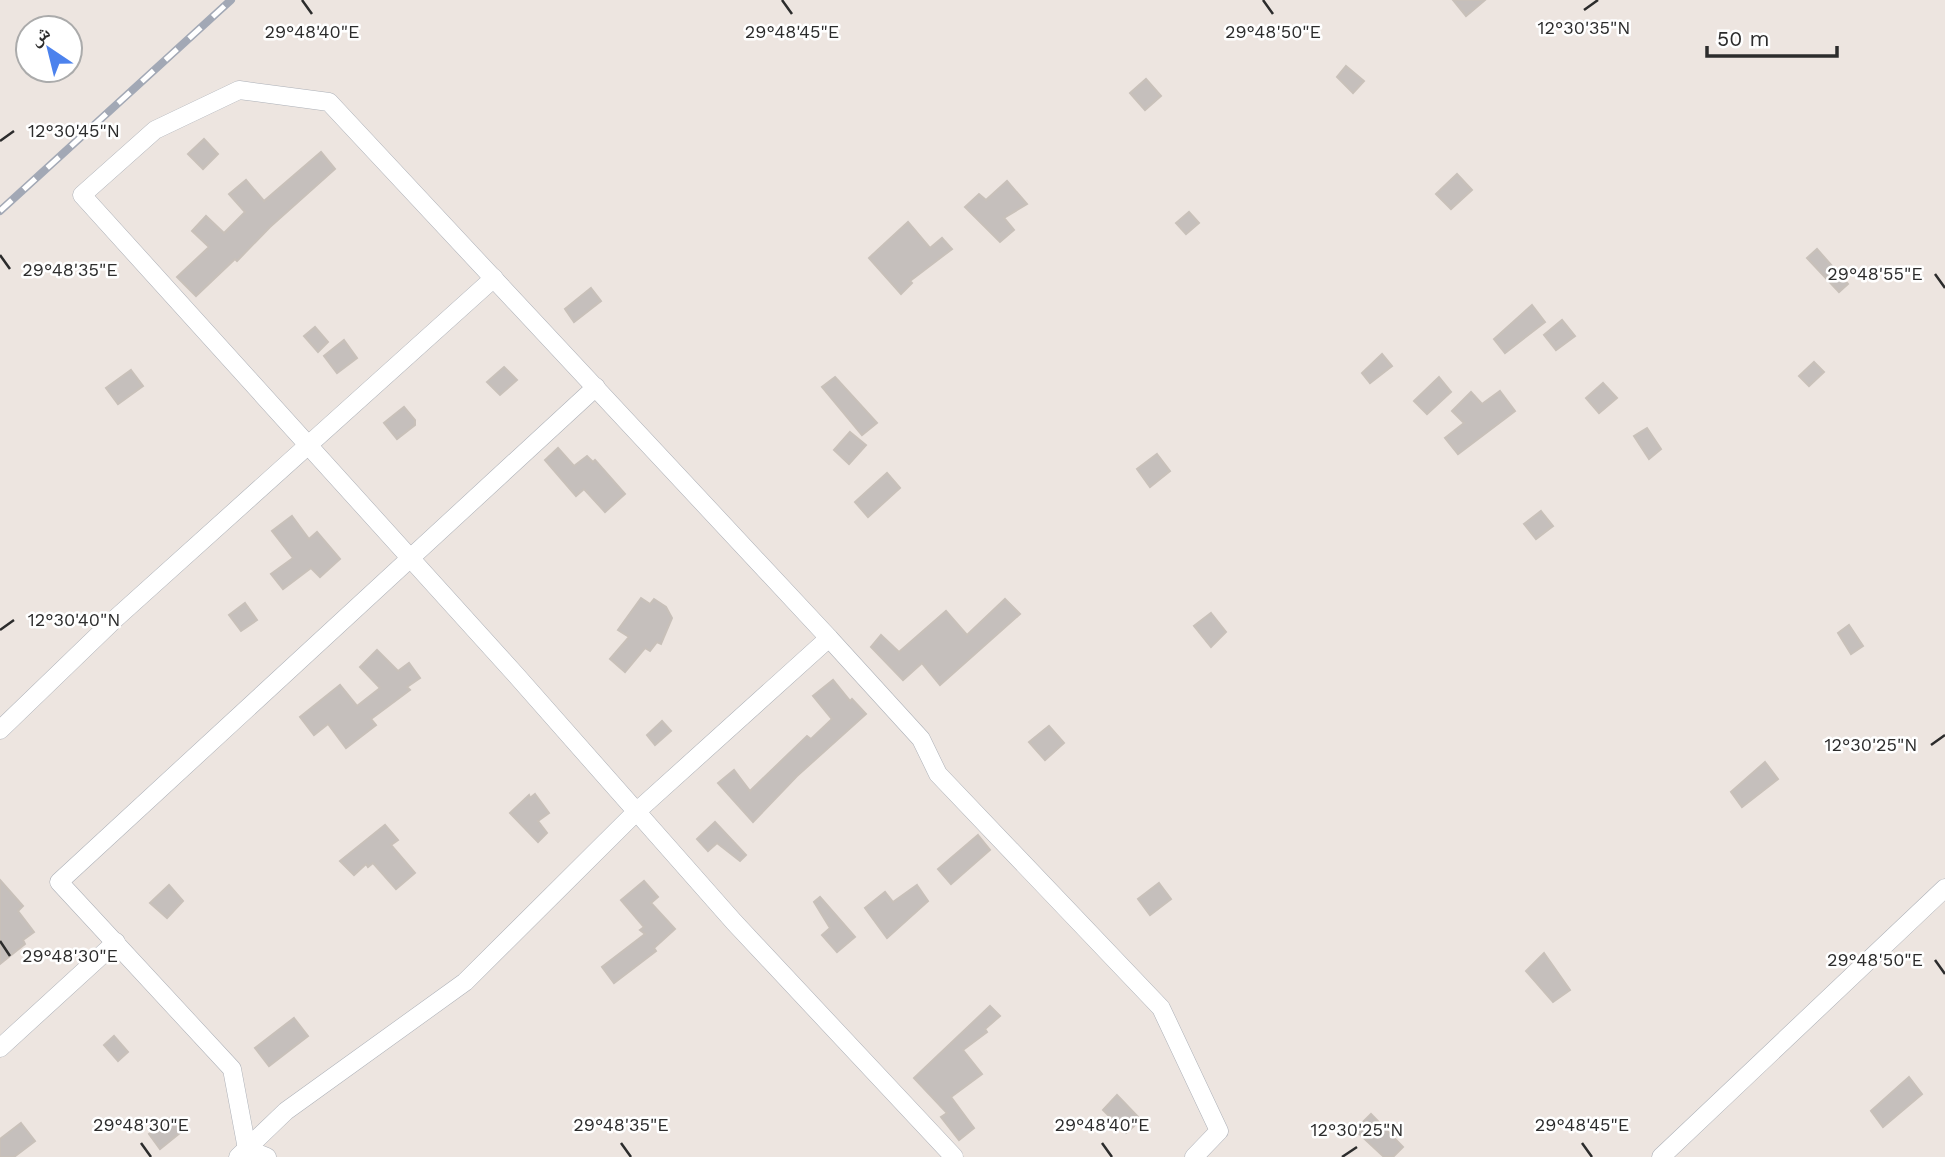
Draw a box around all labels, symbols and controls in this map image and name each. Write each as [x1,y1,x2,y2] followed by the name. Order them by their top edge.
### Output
[14,14,84,84] north arrow
[1707,14,1836,58] scale bar
[1537,17,1631,38] text: 12°30'35"N
[25,20,54,51] text: ش
[264,21,360,42] text: 29°48'40"E
[745,21,839,42] text: 29°48'45"E
[1225,21,1321,42] text: 29°48'50"E
[1717,26,1769,51] text: 50 m
[28,120,120,141] text: 12°30'45"N
[22,259,118,280] text: 29°48'35"E
[1827,263,1923,284] text: 29°48'55"E
[28,609,120,630] text: 12°30'40"N
[1824,734,1918,755] text: 12°30'25"N
[22,945,118,966] text: 29°48'30"E
[1827,949,1923,970] text: 29°48'50"E
[93,1114,189,1135] text: 29°48'30"E
[573,1114,669,1135] text: 29°48'35"E
[1054,1114,1150,1135] text: 29°48'40"E
[1535,1114,1629,1135] text: 29°48'45"E
[1310,1119,1404,1140] text: 12°30'25"N

